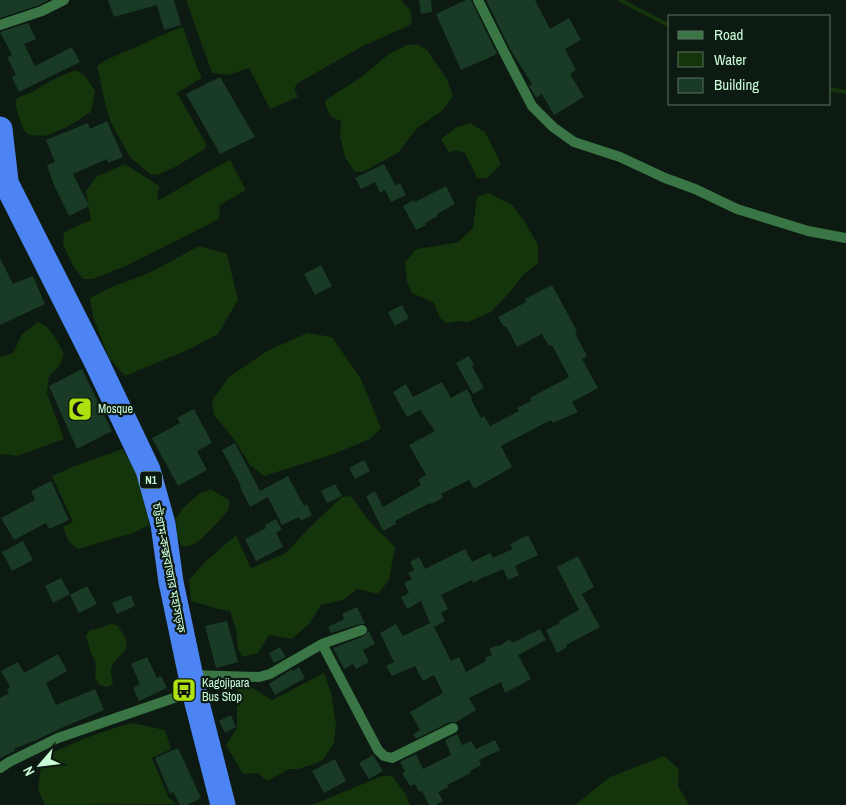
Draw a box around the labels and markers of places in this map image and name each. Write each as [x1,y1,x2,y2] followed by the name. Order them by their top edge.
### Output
[67,396,93,422] mosque icon: Mosque
[98,401,133,417] place label: Mosque
[202,675,250,705] place label: Kagojipara Bus Stop
[171,677,197,703] bus stop icon: Kagojipara Bus Stop

